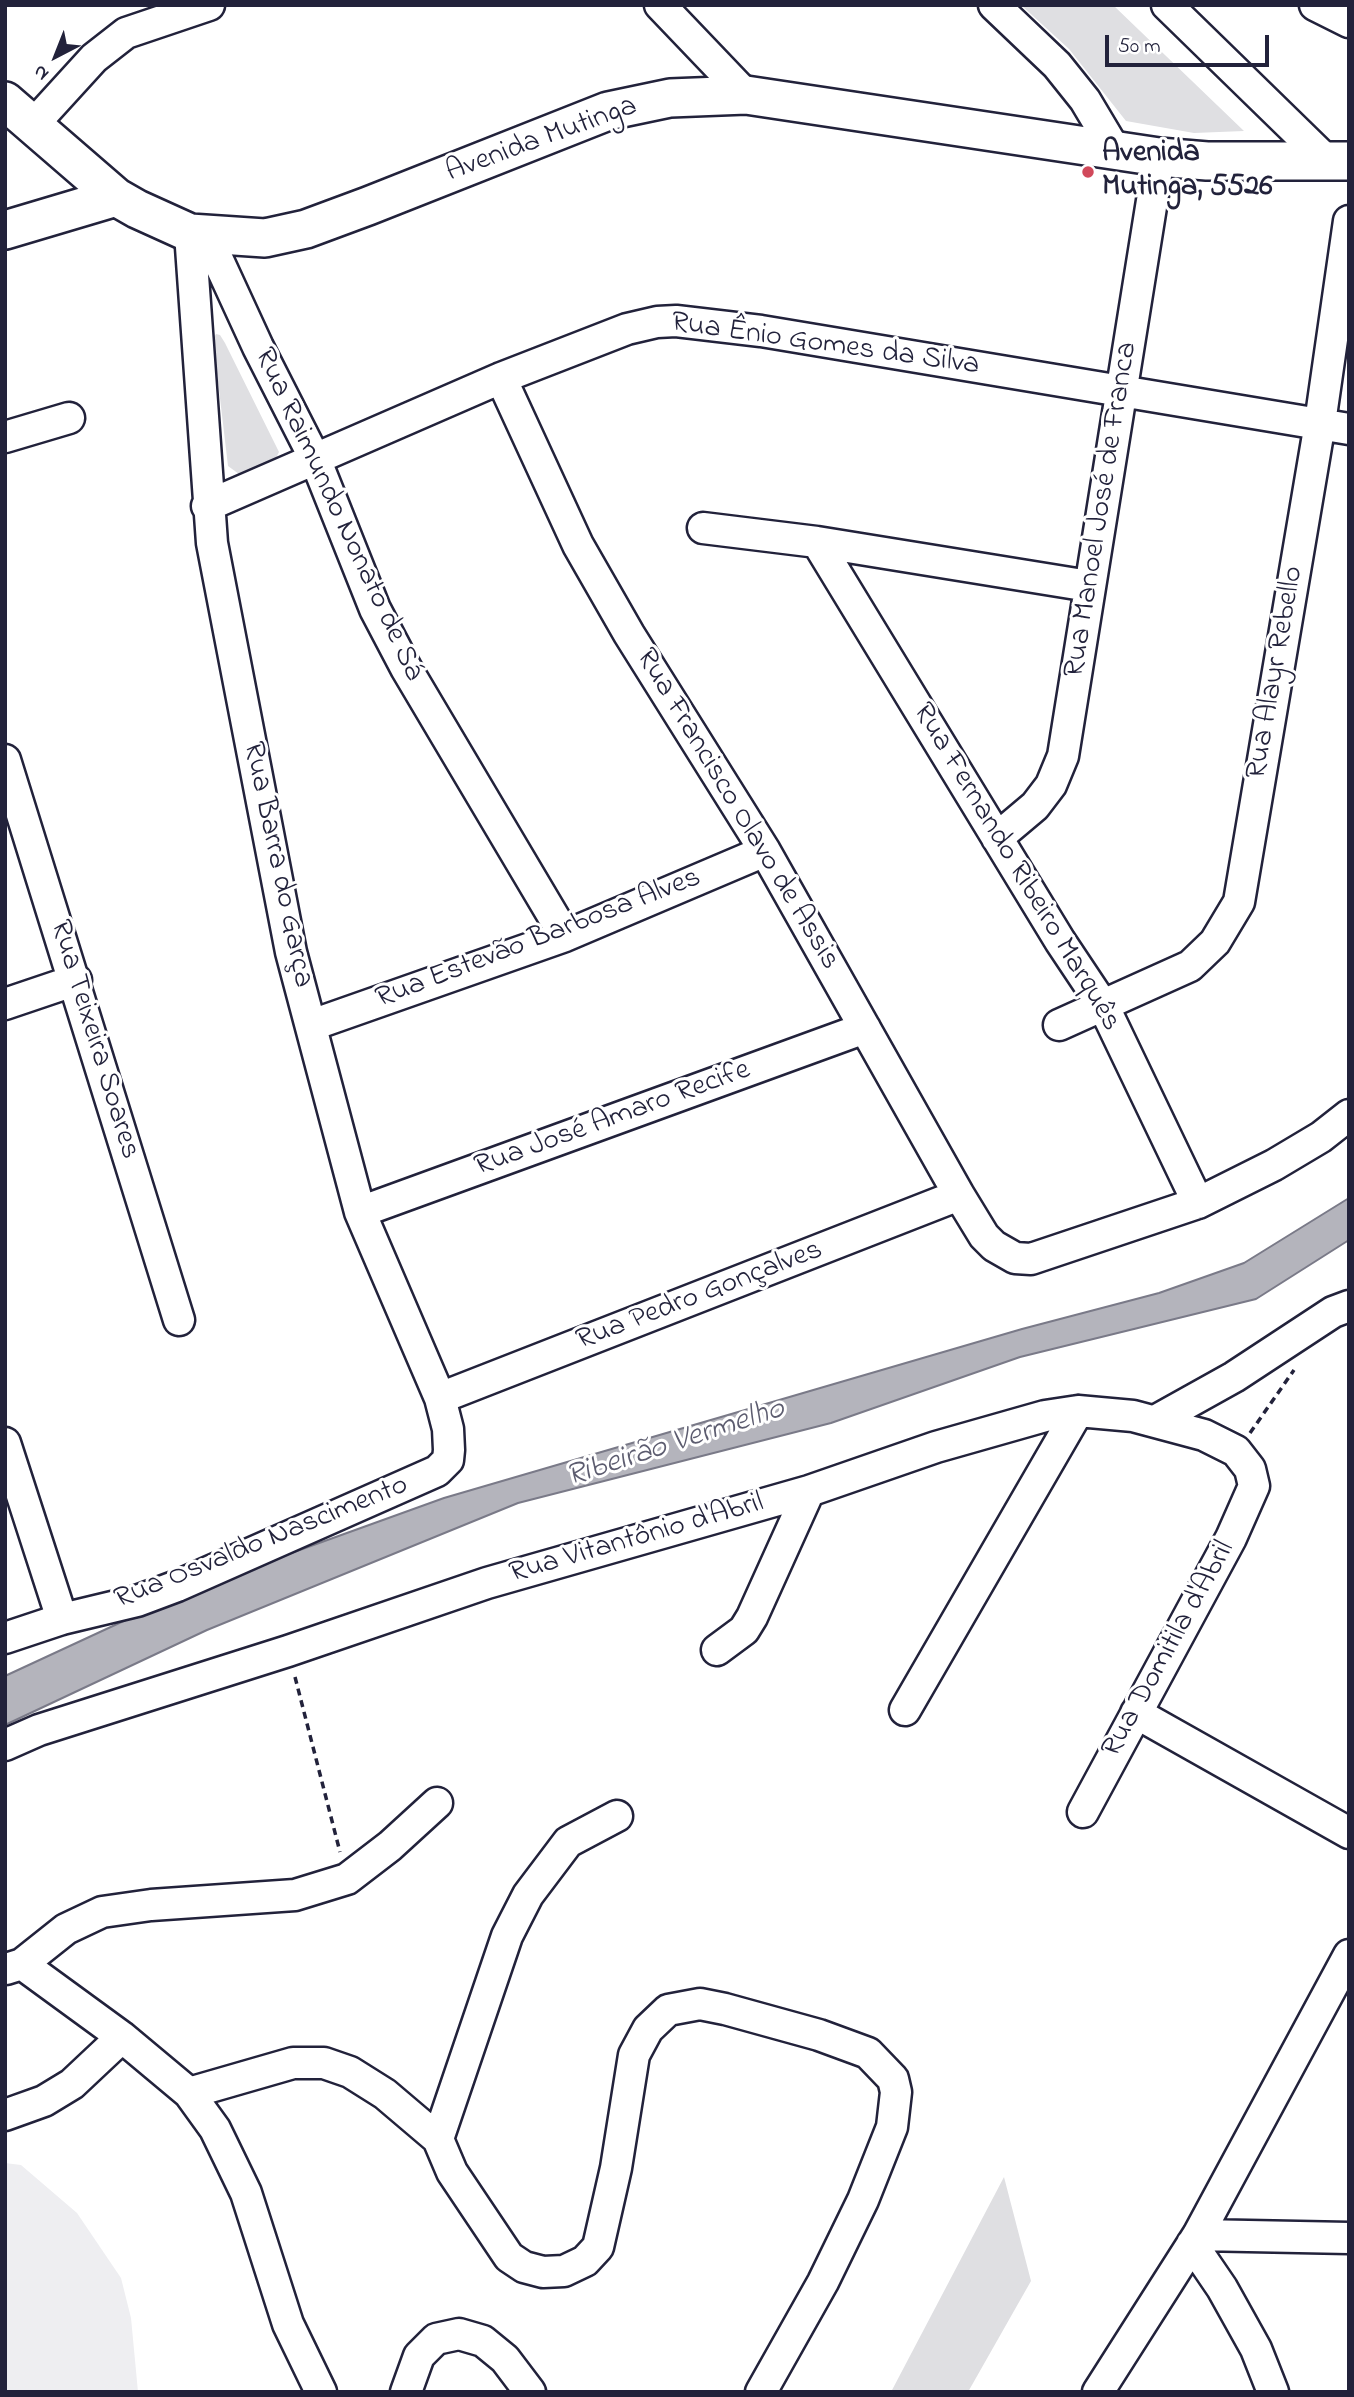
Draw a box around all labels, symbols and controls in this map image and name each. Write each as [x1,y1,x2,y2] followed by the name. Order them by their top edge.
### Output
[21,21,91,91] north arrow
[1109,21,1274,65] scale bar
[1118,32,1161,62] text: 50 m
[28,58,55,86] text: N
[442,90,642,192] street label: Avenida Mutinga
[1102,137,1272,208] place label: Avenida Mutinga, 5526
[1080,164,1096,180] marker: Avenida Mutinga, 5526
[669,307,981,385] street label: Rua Ênio Gomes da Silva
[1059,340,1147,680] street label: Rua Manoel José de Franca
[244,343,430,687] street label: Rua Raimundo Nonato de Sá
[1241,564,1313,782] street label: Rua Alayr Rebello
[626,643,846,977] street label: Rua Francisco Olavo de Assis
[903,697,1127,1039] street label: Rua Fernando Ribeiro Marquês
[232,739,320,991] street label: Rua Barra do Garça
[372,861,706,1019] street label: Rua Estevão Barbosa Alves
[40,916,146,1164] street label: Rua Teixeira Soares
[470,1053,756,1187] street label: Rua José Amaro Recife
[572,1234,828,1360] street label: Rua Pedro Gonçalves
[562,1392,790,1498] water label: Ribeirão Vermelho
[110,1469,414,1619] street label: Rua Osvaldo Nascimento
[506,1487,768,1593] street label: Rua Vitantônio d'Abril
[1096,1535,1244,1765] street label: Rua Domitila d'Abril

